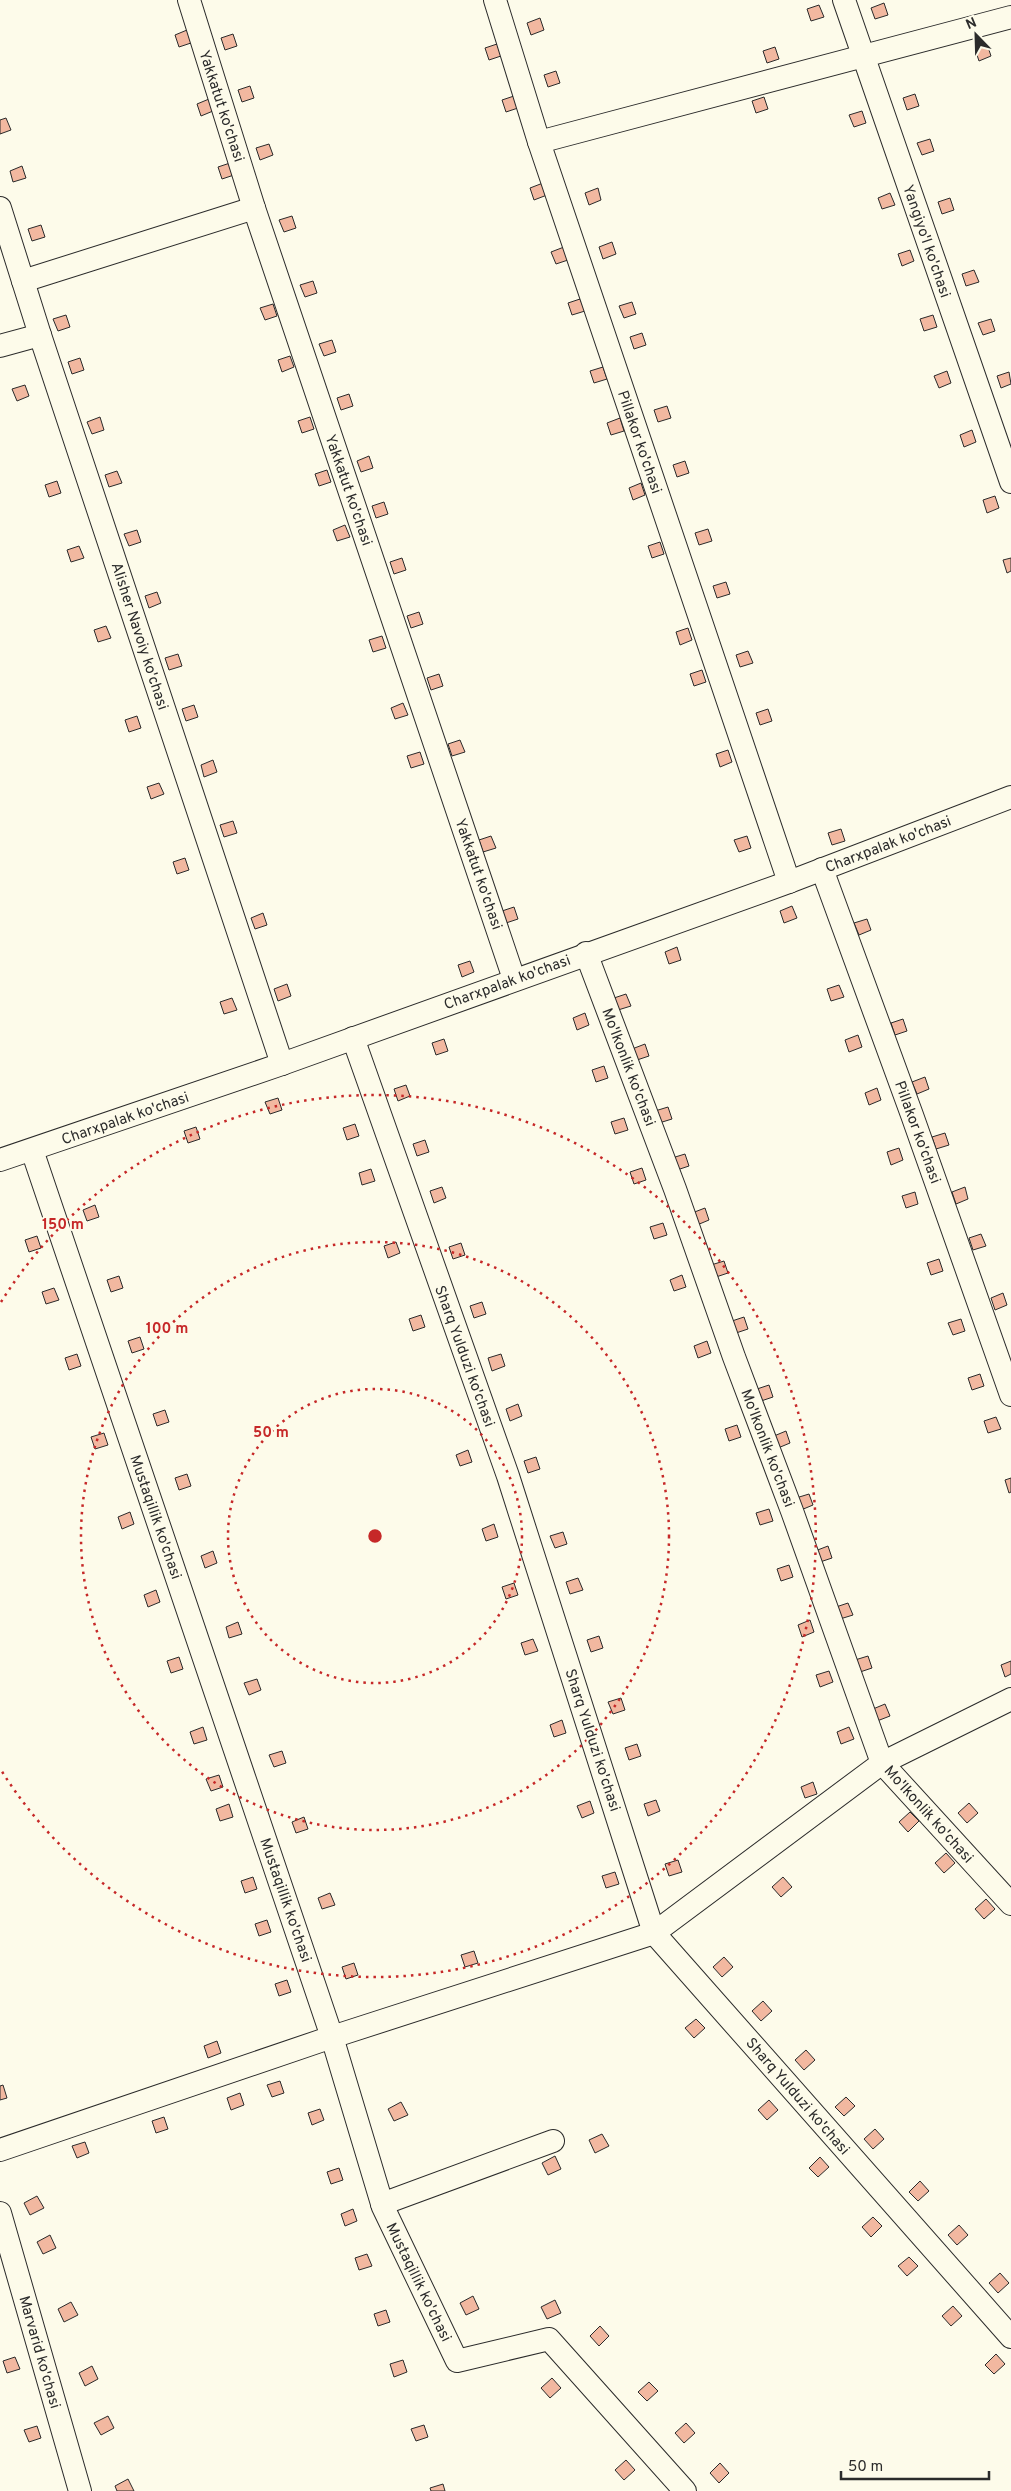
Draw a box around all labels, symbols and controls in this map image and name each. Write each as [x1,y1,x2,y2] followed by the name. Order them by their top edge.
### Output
[951,10,1001,60] north arrow
[964,15,979,34] text: N
[194,48,248,165] street label: Yakkatut ko'chasi
[897,182,954,301] street label: Yangiyo'l ko'chasi
[612,388,665,497] street label: Pillakor ko'chasi
[320,432,376,549] street label: Yakkatut ko'chasi
[106,560,171,713] street label: Alisher Navoiy ko'chasi
[823,813,954,878] street label: Charxpalak ko'chasi
[450,816,506,933] street label: Yakkatut ko'chasi
[441,952,574,1015] street label: Charxpalak ko'chasi
[596,1006,659,1129] street label: Mo'lkonlik ko'chasi
[889,1079,944,1187] street label: Pillakor ko'chasi
[59,1089,192,1150] street label: Charxpalak ko'chasi
[42,1216,84,1235] text: 150 m
[429,1283,498,1430] street label: Sharq Yulduzi ko'chasi
[146,1320,188,1339] text: 100 m
[735,1387,798,1510] street label: Mo'lkonlik ko'chasi
[253,1424,289,1443] text: 50 m
[124,1453,185,1582] street label: Mustaqillik ko'chasi
[366,1527,384,1545] centre of rings
[560,1667,624,1814] street label: Sharq Yulduzi ko'chasi
[879,1762,977,1868] street label: Mo'lkonlik ko'chasi
[254,1836,315,1965] street label: Mustaqillik ko'chasi
[741,2034,853,2159] street label: Sharq Yulduzi ko'chasi
[381,2220,455,2345] street label: Mustaqillik ko'chasi
[13,2294,64,2411] street label: Marvarid ko'chasi
[841,2448,988,2480] scale bar
[848,2458,883,2477] text: 50 m

